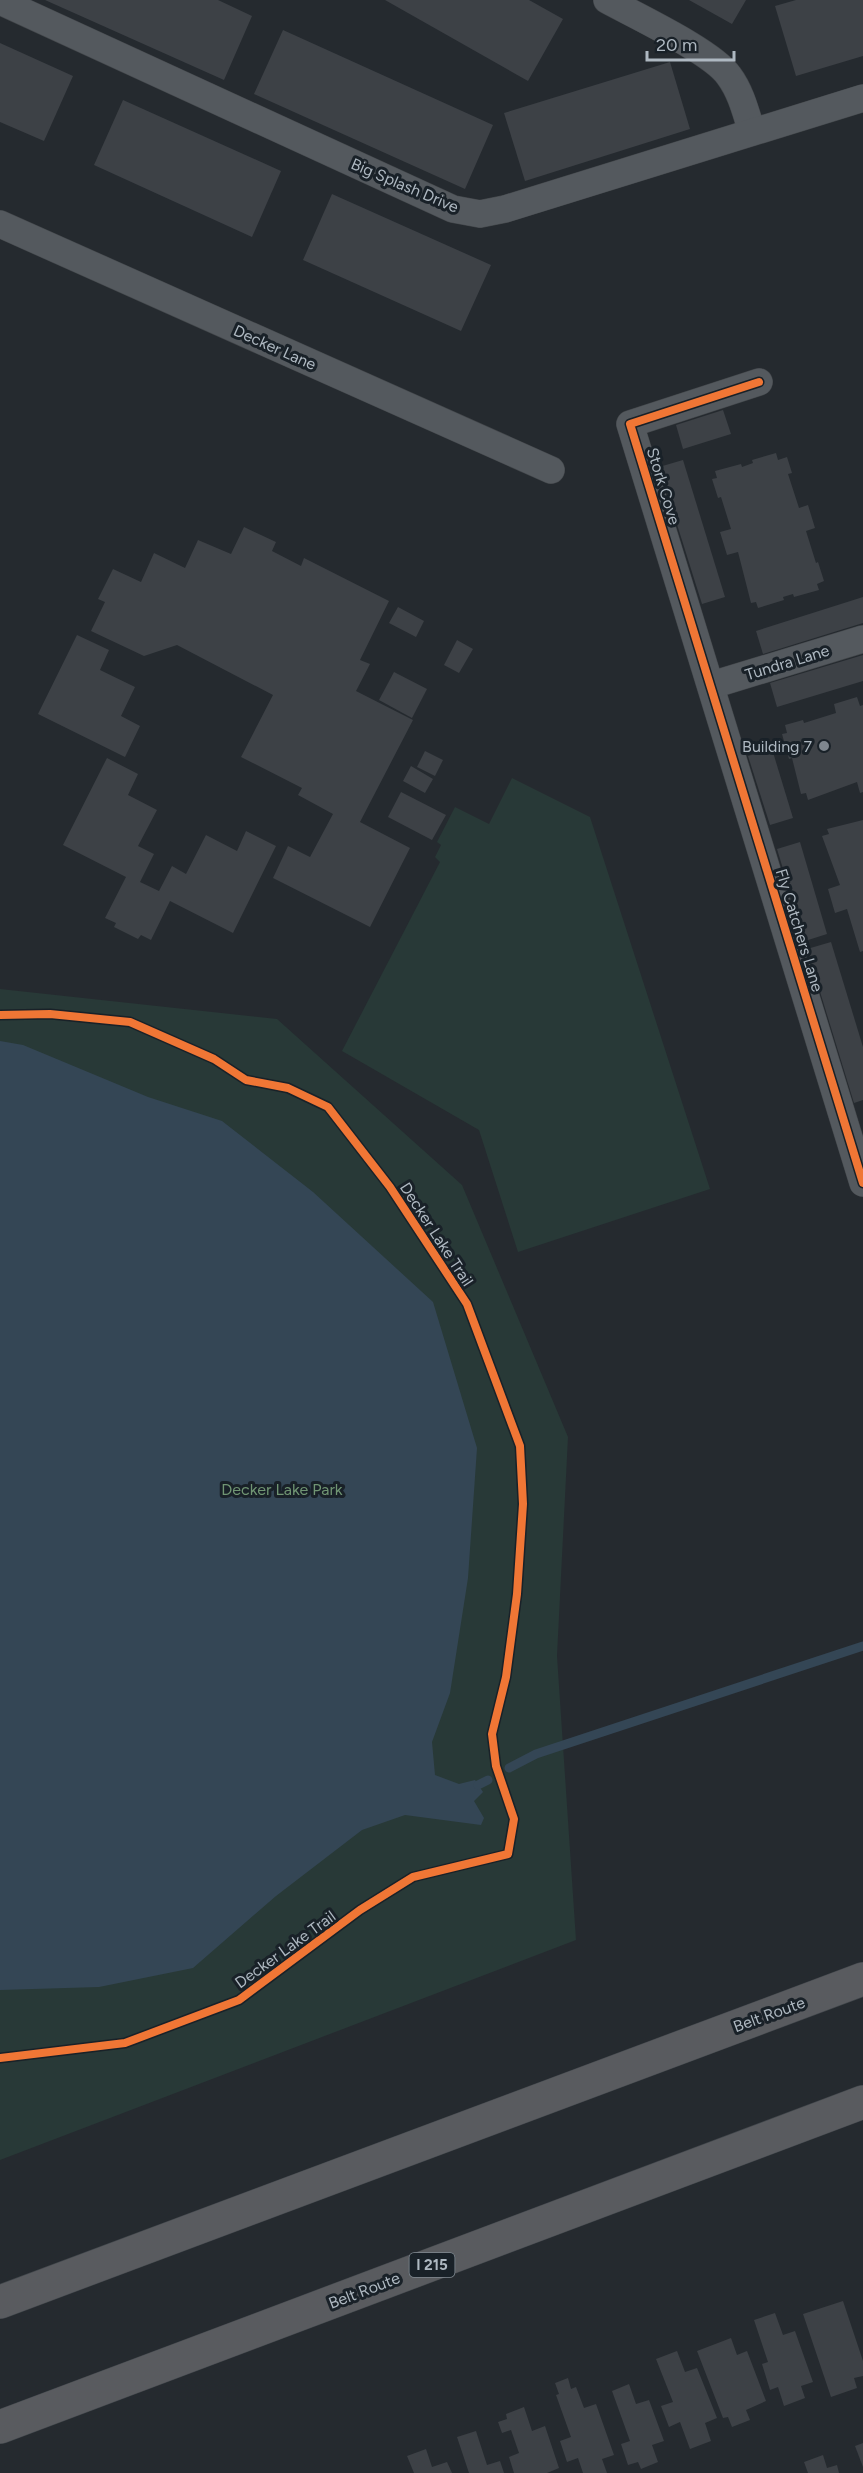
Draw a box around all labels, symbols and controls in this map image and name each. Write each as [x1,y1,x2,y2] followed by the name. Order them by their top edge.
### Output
[647,24,734,62] scale bar
[656,34,697,56] text: 20 m
[348,154,462,217] street label: Big Splash Drive
[231,321,319,374] street label: Decker Lane
[643,445,684,527] street label: Stork Cove
[743,641,832,684] street label: Tundra Lane
[742,737,812,756] place label: Building 7
[817,739,831,753] marker: Building 7
[772,866,827,994] street label: Fly Catchers Lane
[396,1179,477,1290] street label: Decker Lake Trail
[221,1480,343,1499] park label: Decker Lake Park
[231,1907,339,1992] street label: Decker Lake Trail
[731,1993,808,2036] street label: Belt Route
[410,2253,454,2277] road number: I 215
[326,2268,403,2313] street label: Belt Route

